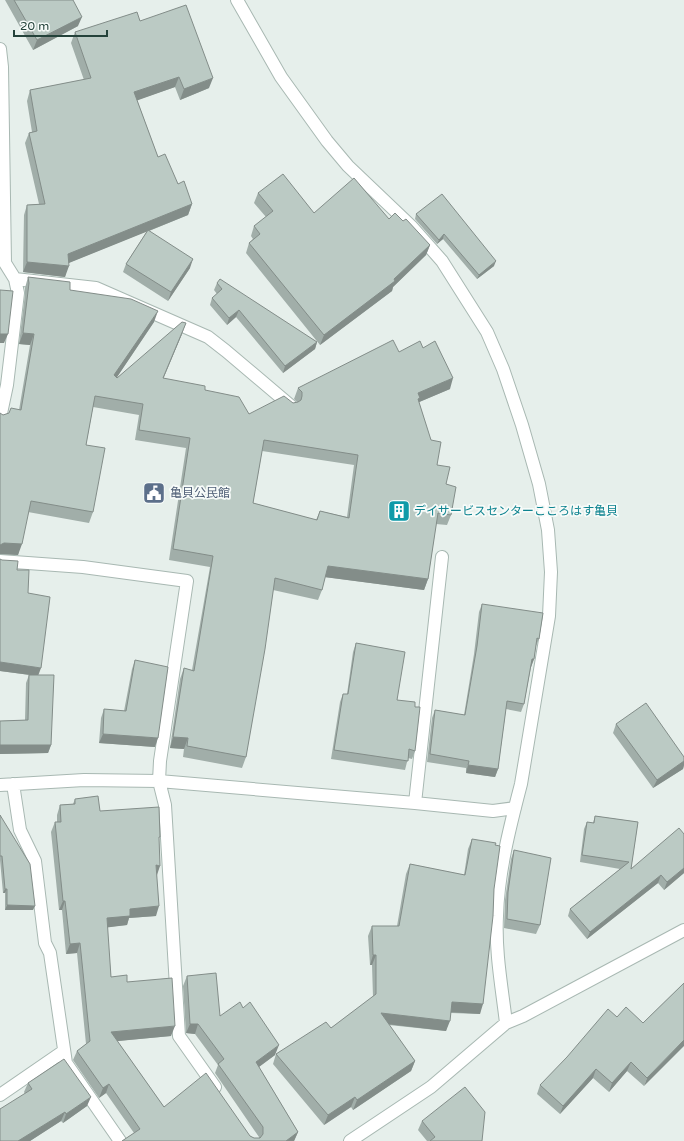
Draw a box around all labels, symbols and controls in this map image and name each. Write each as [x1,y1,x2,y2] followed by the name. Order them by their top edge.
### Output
[14,12,107,38] scale bar
[20,19,49,33] text: 20 m
[141,480,167,506] public building icon: 亀貝公民館
[170,486,230,500] place label: 亀貝公民館
[386,498,412,524] building icon: デイサービスセンターこころはす亀貝
[414,504,618,518] place label: デイサービスセンターこころはす亀貝

